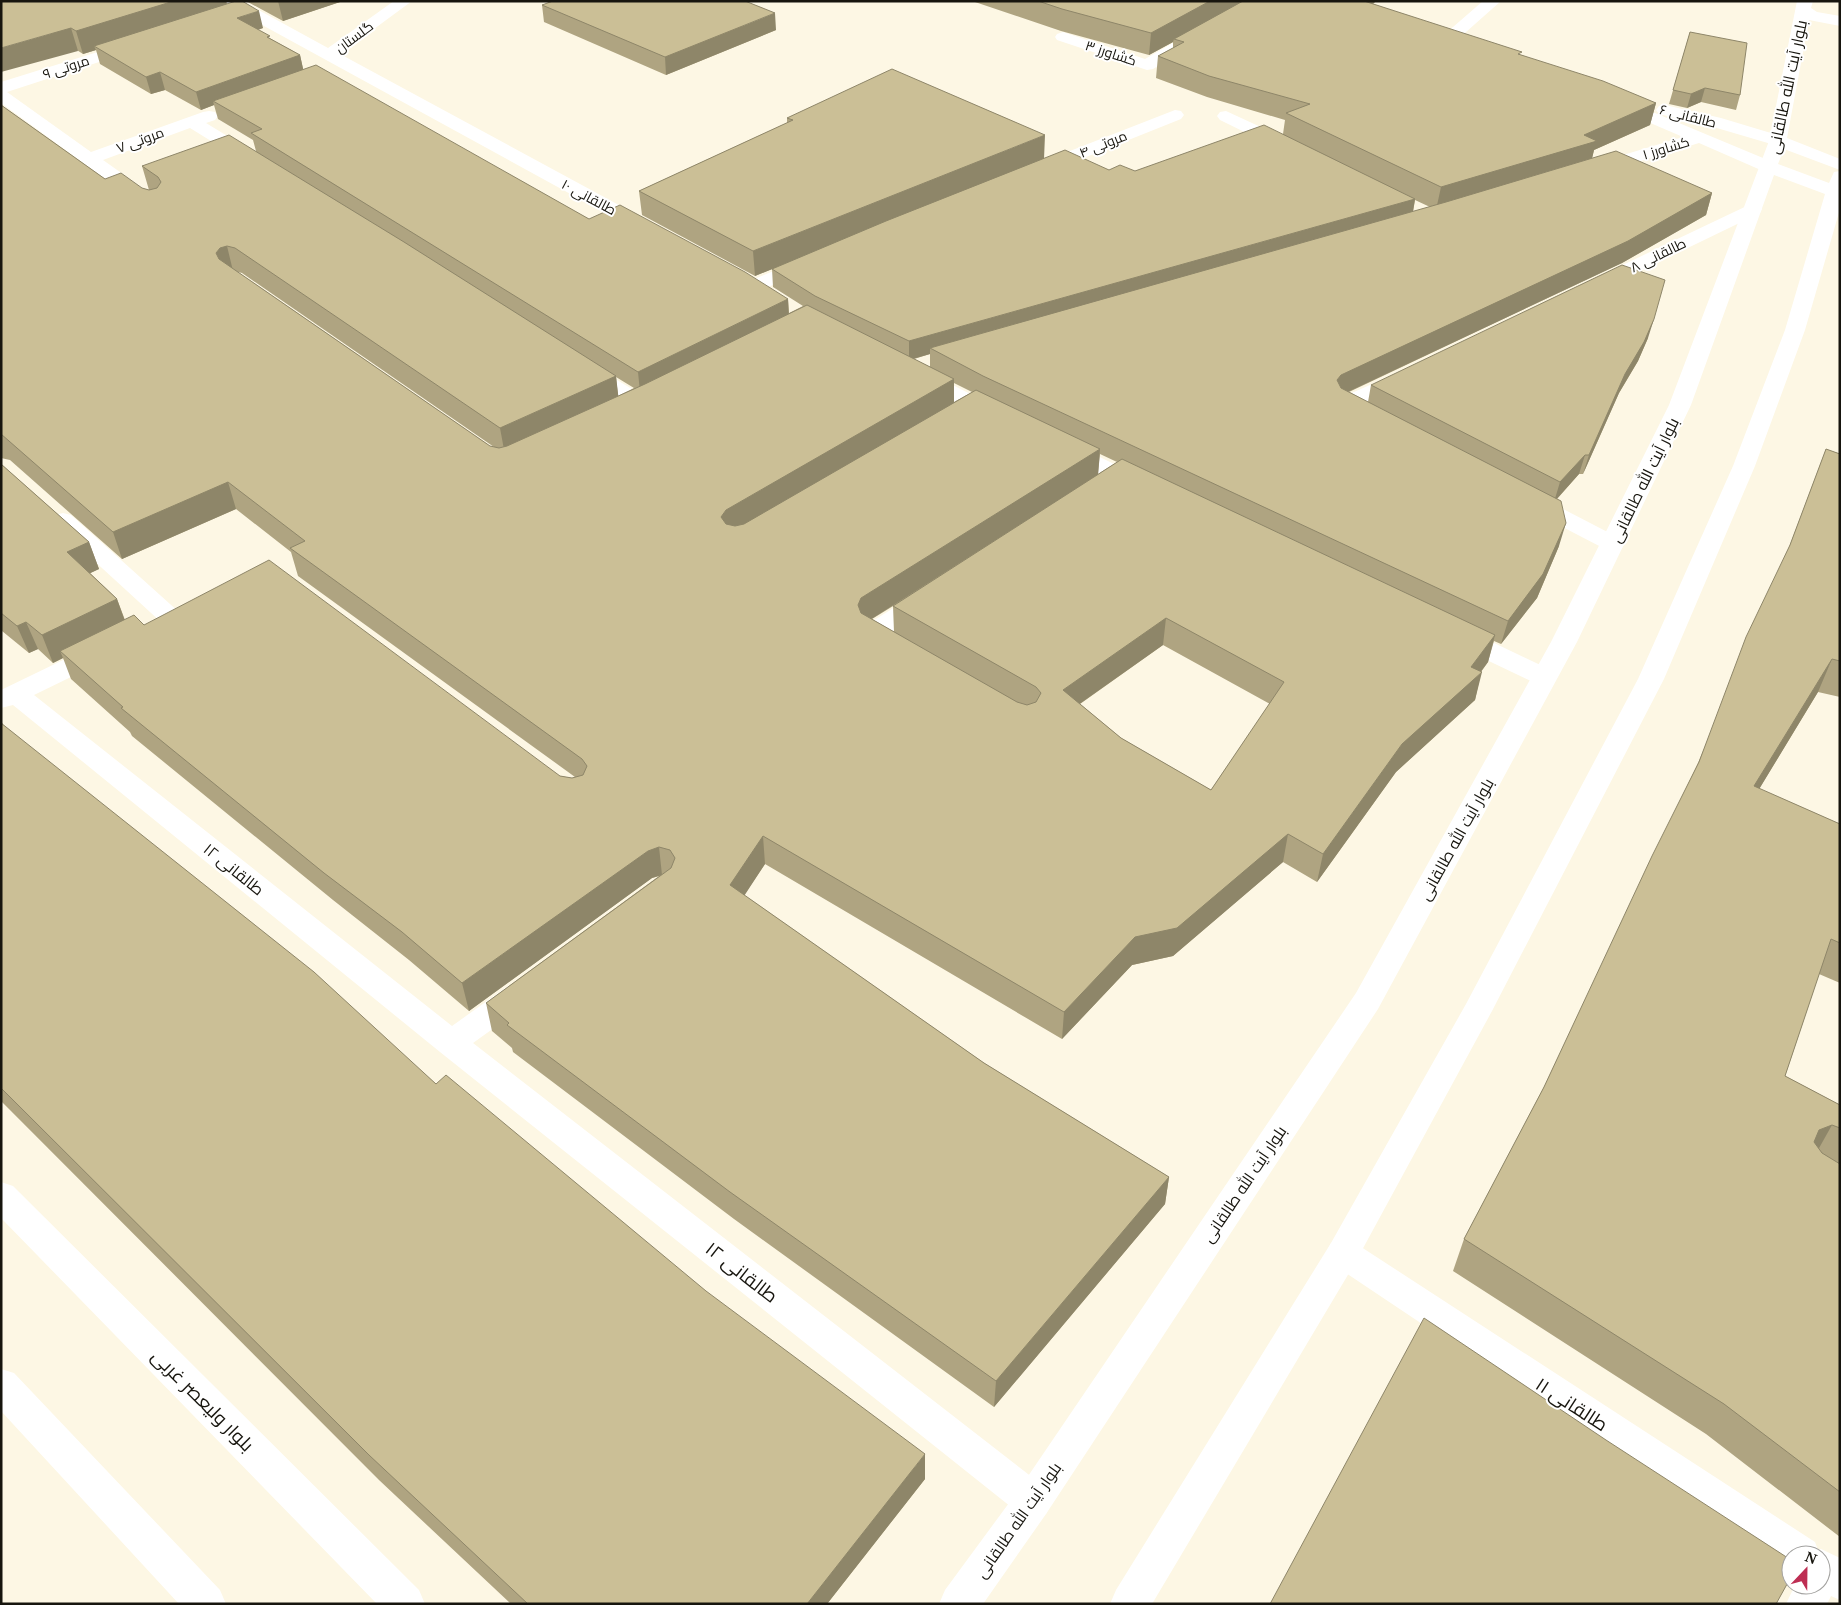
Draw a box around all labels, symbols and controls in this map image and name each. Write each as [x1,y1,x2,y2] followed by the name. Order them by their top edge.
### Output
[331,16,377,57] street label: گلستان
[1762,18,1812,156] street label: بلوار آیت الله طالقانی
[1083,35,1139,70] street label: کشاورز ۳
[40,50,92,83] street label: مروتی ۹
[1658,99,1719,132] street label: طالقانی ۶
[113,122,166,157] street label: مروتی ۷
[1076,125,1129,162] street label: مروتی ۴
[1640,131,1692,164] street label: کشاورز ۱
[559,174,620,219] street label: طالقانی ۱۰
[1627,233,1689,276] street label: طالقانی ۸
[1604,414,1684,546] street label: بلوار آیت الله طالقانی
[1413,774,1499,904] street label: بلوار آیت الله طالقانی
[199,838,269,900] street label: طالقانی ۱۲
[1197,1121,1291,1247] street label: بلوار آیت الله طالقانی
[700,1235,784,1309] street label: طالقانی ۱۲
[146,1343,260,1457] street label: بلوار ولیعصر غربی
[1531,1371,1613,1437] street label: طالقانی ۱۱
[970,1458,1066,1582] street label: بلوار آیت الله طالقانی
[1781,1545,1831,1595] north arrow
[1802,1547,1820,1568] text: N

